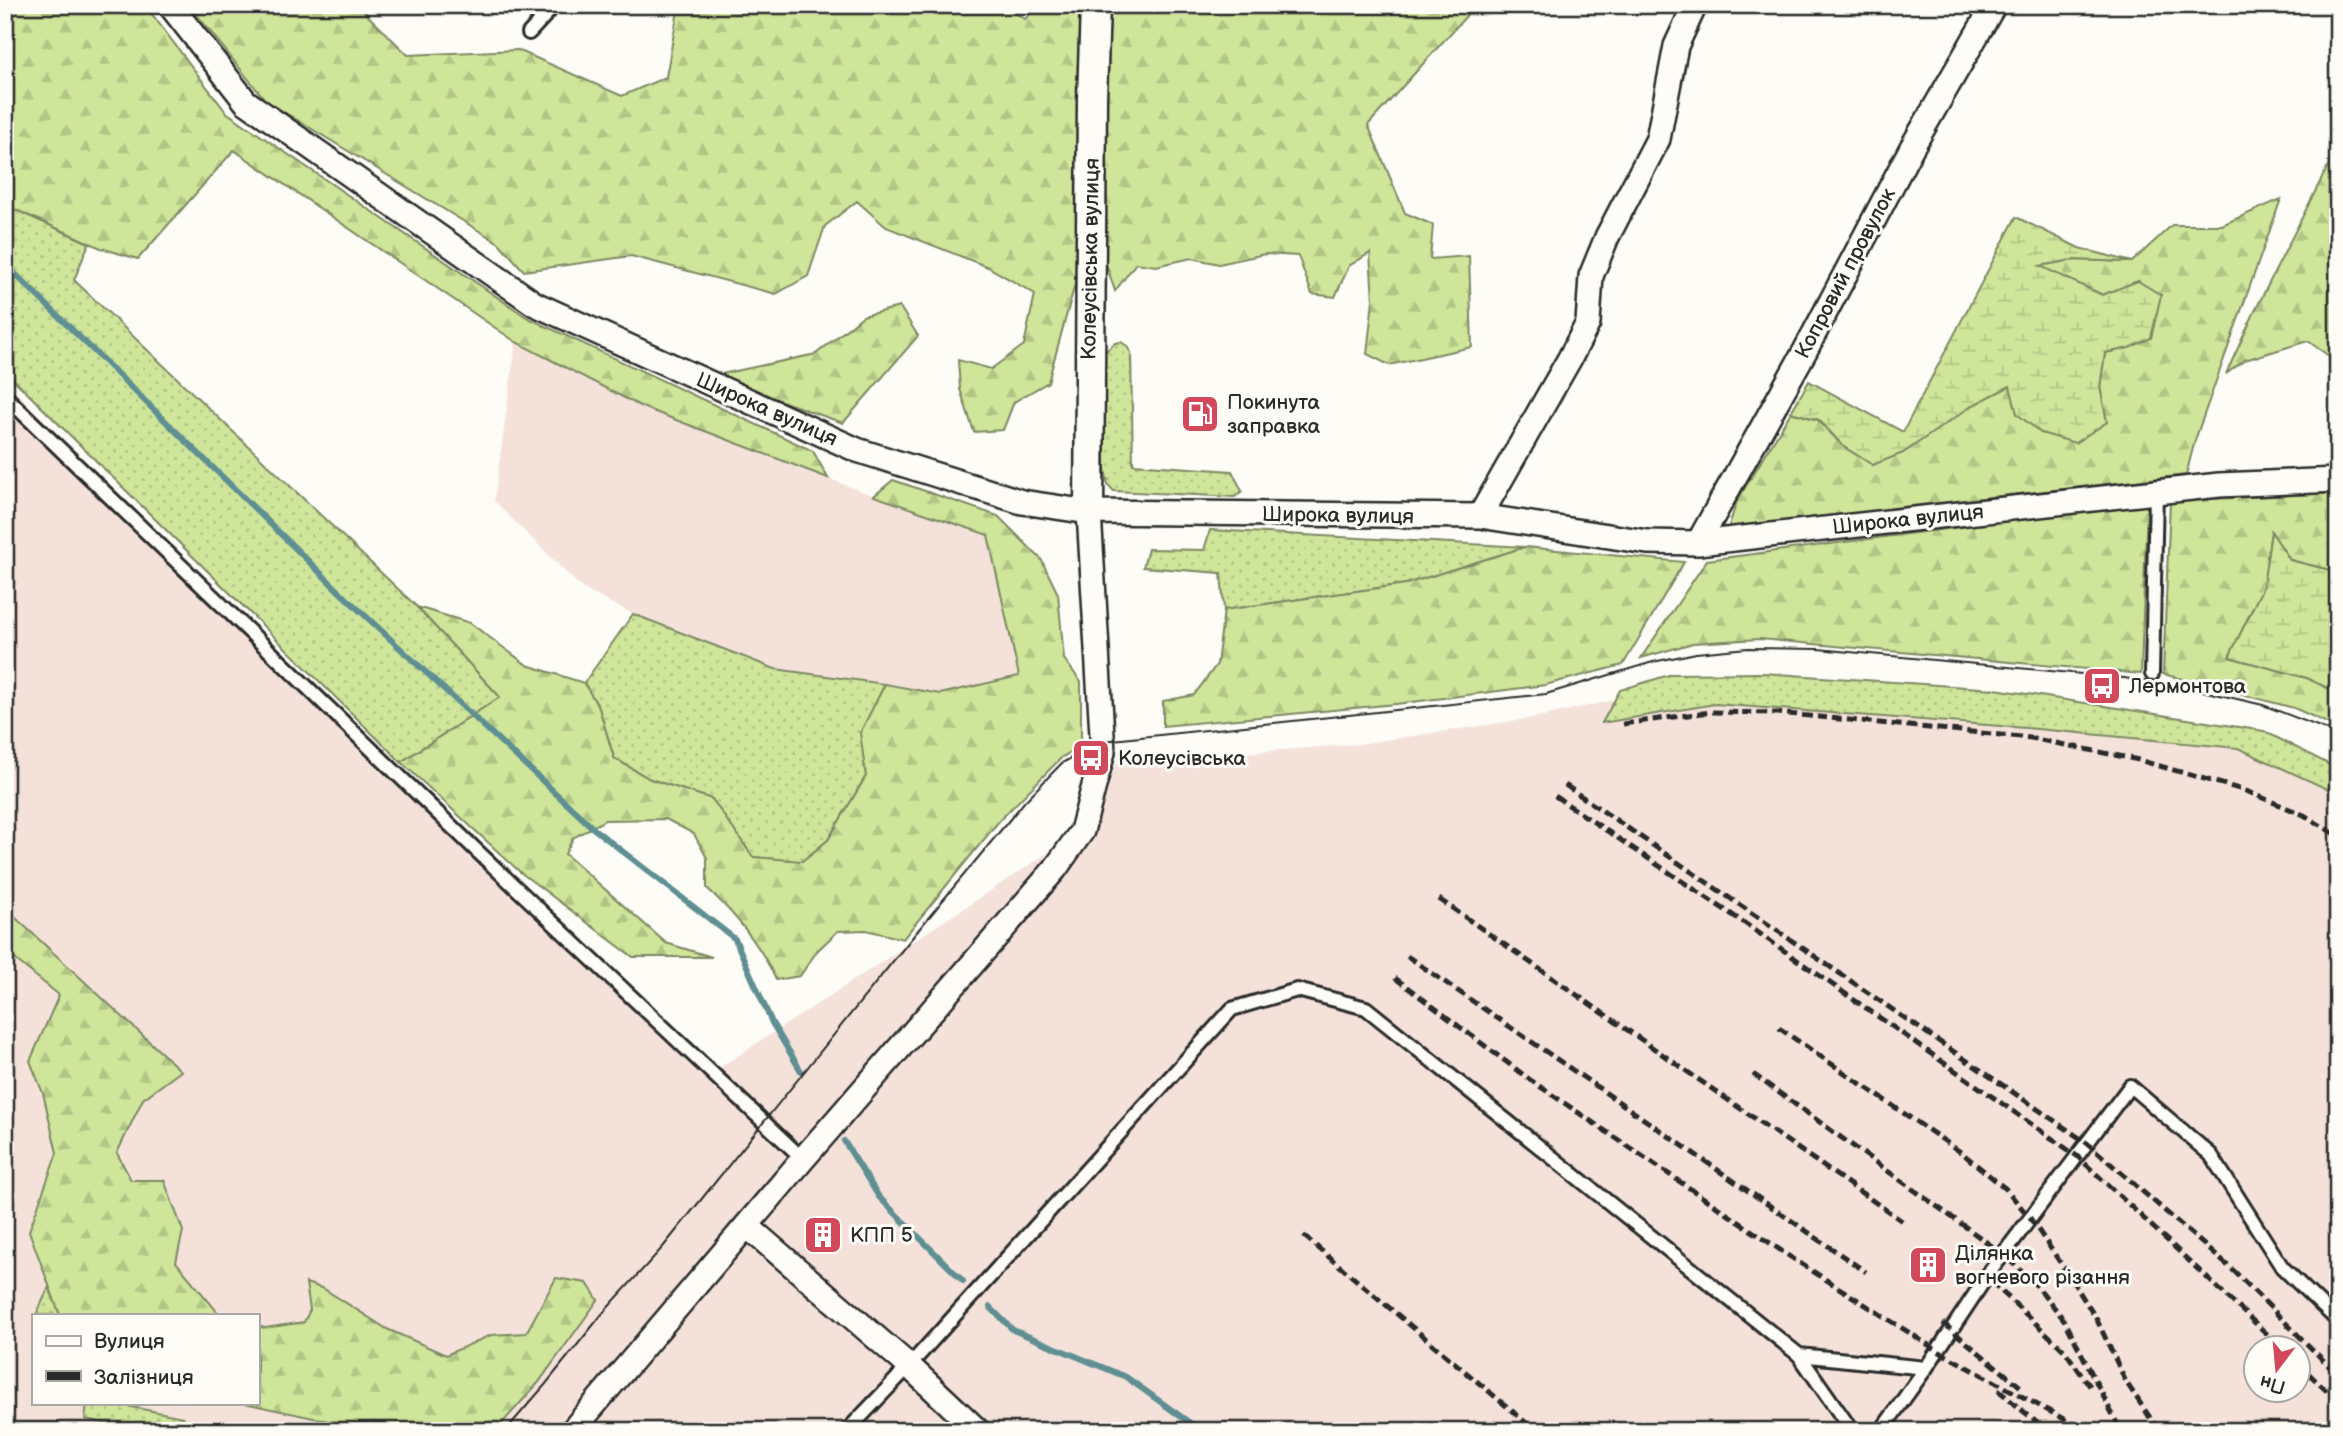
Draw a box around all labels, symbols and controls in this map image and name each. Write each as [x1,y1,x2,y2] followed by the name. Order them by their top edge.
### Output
[1076,158,1105,360] street label: Колеусівська вулиця
[1790,184,1901,363] street label: Копровий провулок
[692,367,841,452] street label: Широка вулиця
[1227,390,1321,439] place label: Покинута заправка
[1179,393,1221,435] fuel station icon: Покинута заправка
[1831,499,1985,540] street label: Широка вулиця
[1262,502,1414,529] street label: Широка вулиця
[2081,665,2123,707] bus stop icon: Лермонтова
[2128,674,2247,699] place label: Лермонтова
[1070,737,1112,779] bus stop icon: Колеусівська
[1118,746,1247,771] place label: Колеусівська
[802,1214,844,1256] building icon: КПП 5
[850,1223,913,1248] place label: КПП 5
[1955,1241,2130,1290] place label: Ділянка вогневого різання
[1907,1244,1949,1286] building icon: Ділянка вогневого різання
[32,1314,259,1404] legend
[94,1329,165,1354] text: Вулиця
[2242,1334,2312,1404] north arrow
[94,1365,194,1390] text: Залізниця
[2257,1369,2288,1398] text: Пн

